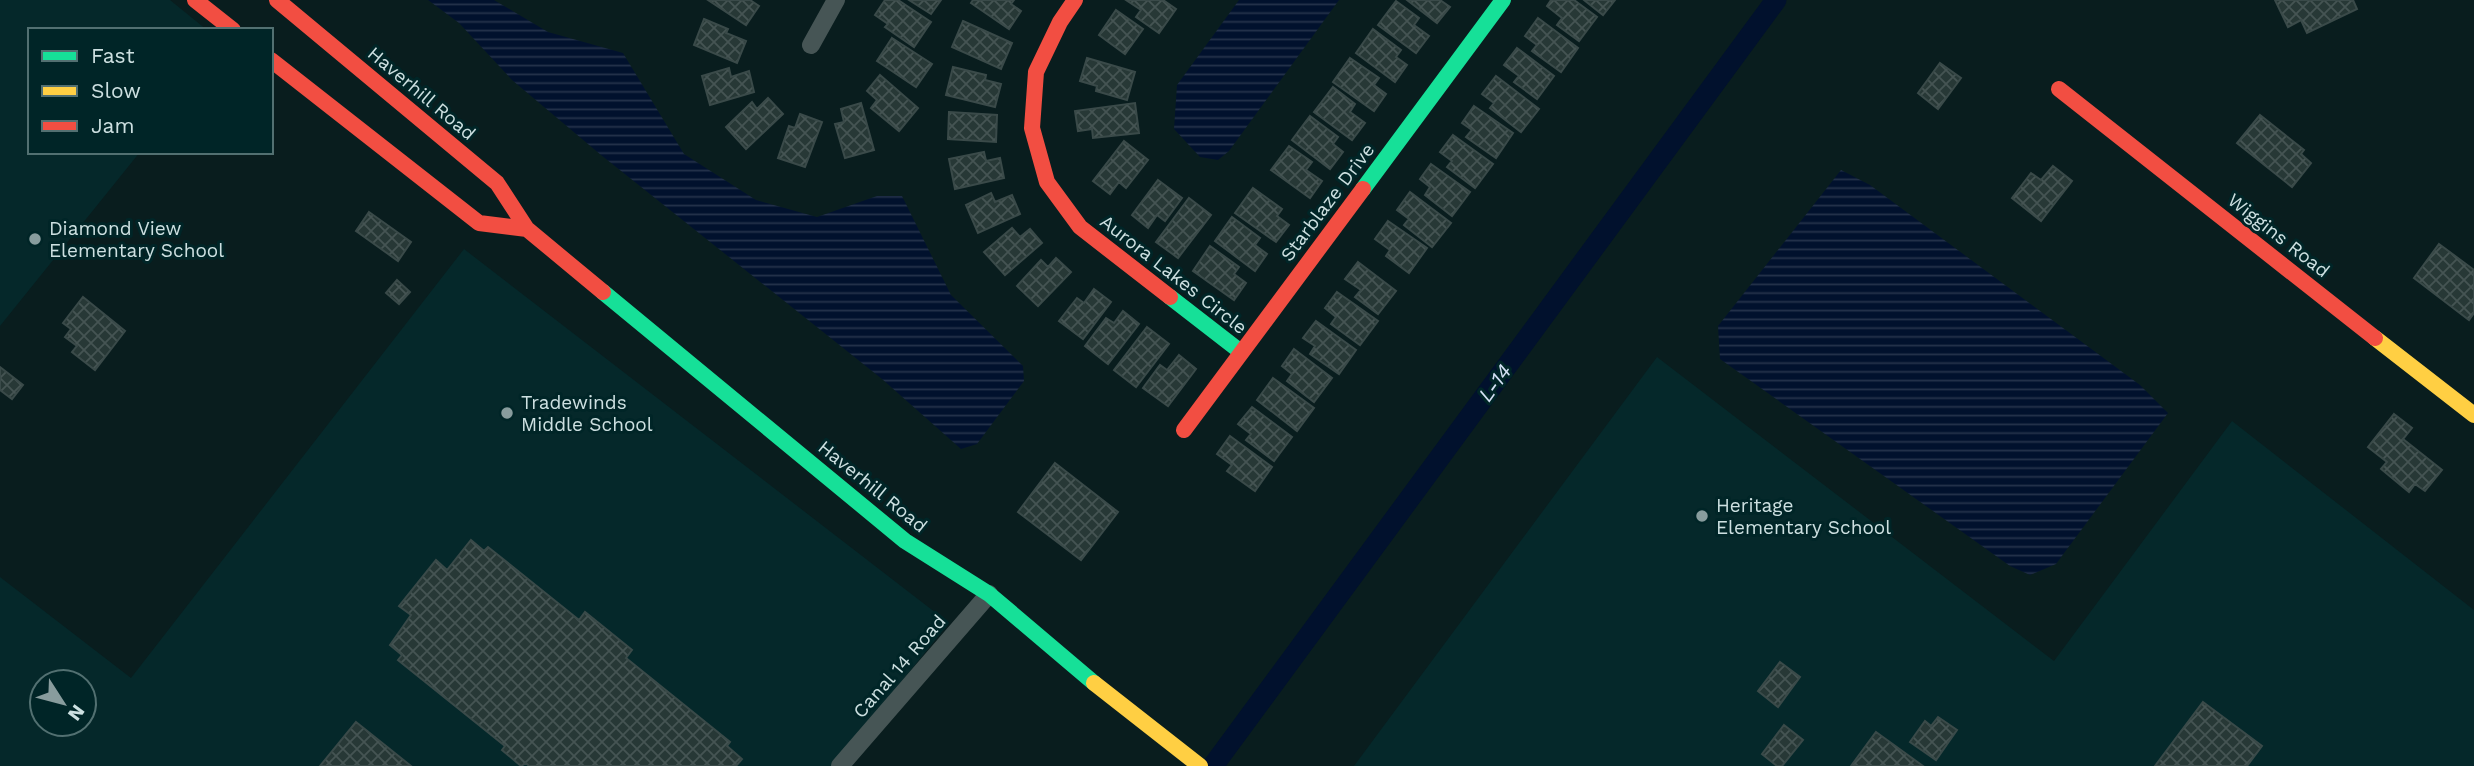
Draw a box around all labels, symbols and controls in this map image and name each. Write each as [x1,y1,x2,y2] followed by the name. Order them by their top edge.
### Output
[28,28,273,154] legend
[363,42,480,145] street label: Haverhill Road
[91,43,135,68] text: Fast
[91,78,141,103] text: Slow
[91,113,134,138] text: Jam
[1276,139,1379,266] street label: Starblaze Drive
[2223,188,2334,282] street label: Wiggins Road
[1096,210,1252,339] street label: Aurora Lakes Circle
[49,217,224,262] place label: Diamond View Elementary School
[27,231,43,247] marker: Diamond View Elementary School
[1473,359,1517,406] water label: L-14
[521,391,653,436] place label: Tradewinds Middle School
[499,405,515,421] marker: Tradewinds Middle School
[814,435,932,537] street label: Haverhill Road
[1716,494,1891,539] place label: Heritage Elementary School
[1694,508,1710,524] marker: Heritage Elementary School
[848,610,951,723] street label: Canal 14 Road
[28,668,98,738] north arrow
[63,700,90,725] text: N

